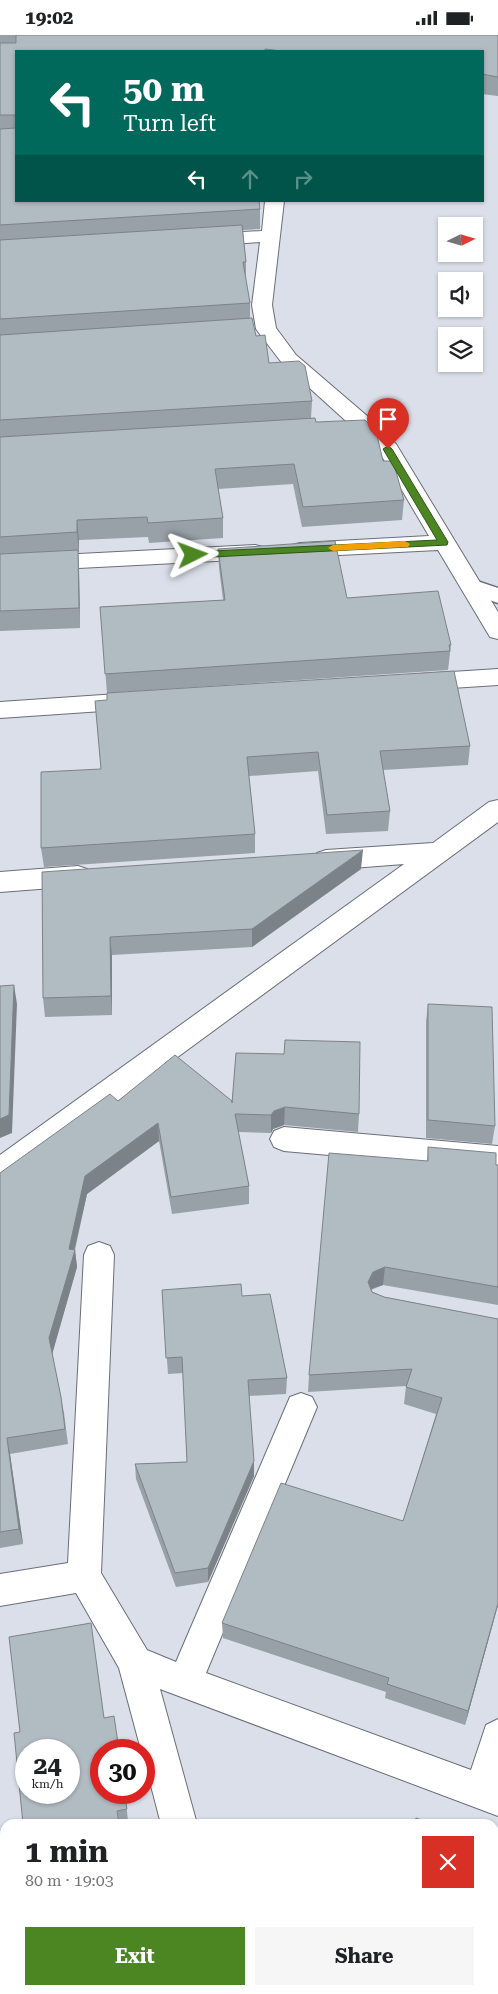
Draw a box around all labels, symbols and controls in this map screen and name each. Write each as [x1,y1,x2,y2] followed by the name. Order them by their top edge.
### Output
[25,6,74,29] text: 19:02
[123,69,205,110] text: 50 m
[40,70,105,135] icon: left
[123,111,216,136] text: Turn left
[183,165,211,193] icon: left
[236,165,264,193] icon: ahead
[289,165,317,193] icon: right
[438,217,482,263] north arrow
[438,217,483,372] map controls
[438,272,483,317] button: sound
[438,327,483,372] button: layers
[367,398,409,449] pin
[374,405,402,433] icon: arrive
[166,528,218,580] position arrow
[90,1739,155,1804] speed limit sign: 30
[33,1751,62,1780] text: 24
[31,1777,64,1791] text: km/h
[25,1834,108,1869] text: 1 min
[422,1836,474,1888] button: close
[25,1871,114,1890] text: 80 m · 19:03
[25,1927,245,1985] button: Exit
[255,1927,474,1985] button: Share

